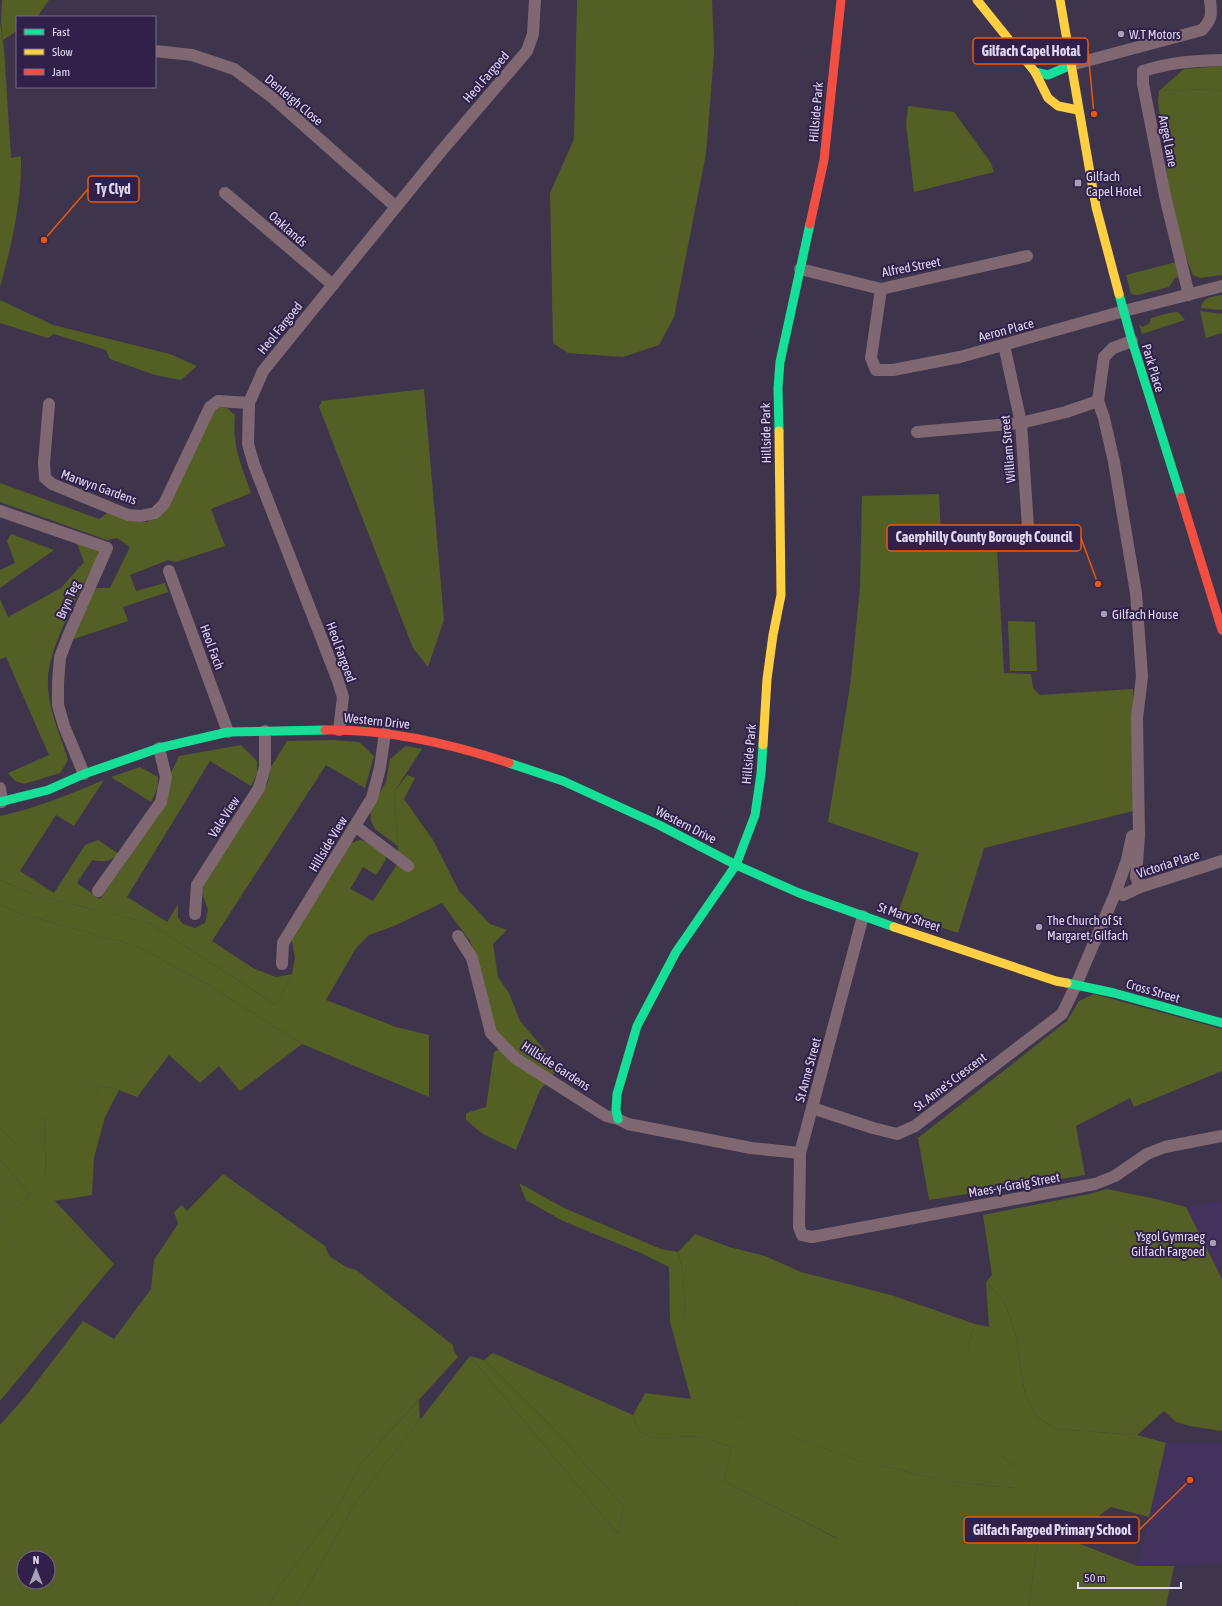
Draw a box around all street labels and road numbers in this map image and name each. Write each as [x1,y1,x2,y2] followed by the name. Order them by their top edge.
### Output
[460,48,512,106] street label: Heol Fargoed
[262,71,326,129] street label: Denleigh Close
[806,81,826,143] street label: Hillside Park
[1156,114,1180,168] street label: Angel Lane
[266,208,311,250] street label: Oaklands
[880,254,942,280] street label: Alfred Street
[254,299,306,357] street label: Heol Fargoed
[977,315,1035,345] street label: Aeron Place
[1139,342,1168,394] street label: Park Place
[758,402,774,463] street label: Hillside Park
[998,414,1018,484] street label: William Street
[59,466,139,508] street label: Marwyn Gardens
[53,578,83,621] street label: Bryn Teg
[323,620,359,684] street label: Heol Fargoed
[197,622,227,672] street label: Heol Fach
[343,710,411,732] street label: Western Drive
[739,723,759,785] street label: Hillside Park
[205,793,243,840] street label: Vale View
[653,803,719,847] street label: Western Drive
[306,813,350,874] street label: Hillside View
[1135,847,1201,881] street label: Victoria Place
[876,899,943,935] street label: St Mary Street
[1124,976,1182,1006] street label: Cross Street
[792,1036,824,1104] street label: St Anne Street
[519,1038,593,1094] street label: Hillside Gardens
[911,1050,990,1114] street label: St. Anne's Crescent
[967,1170,1061,1200] street label: Maes-y-Graig Street

